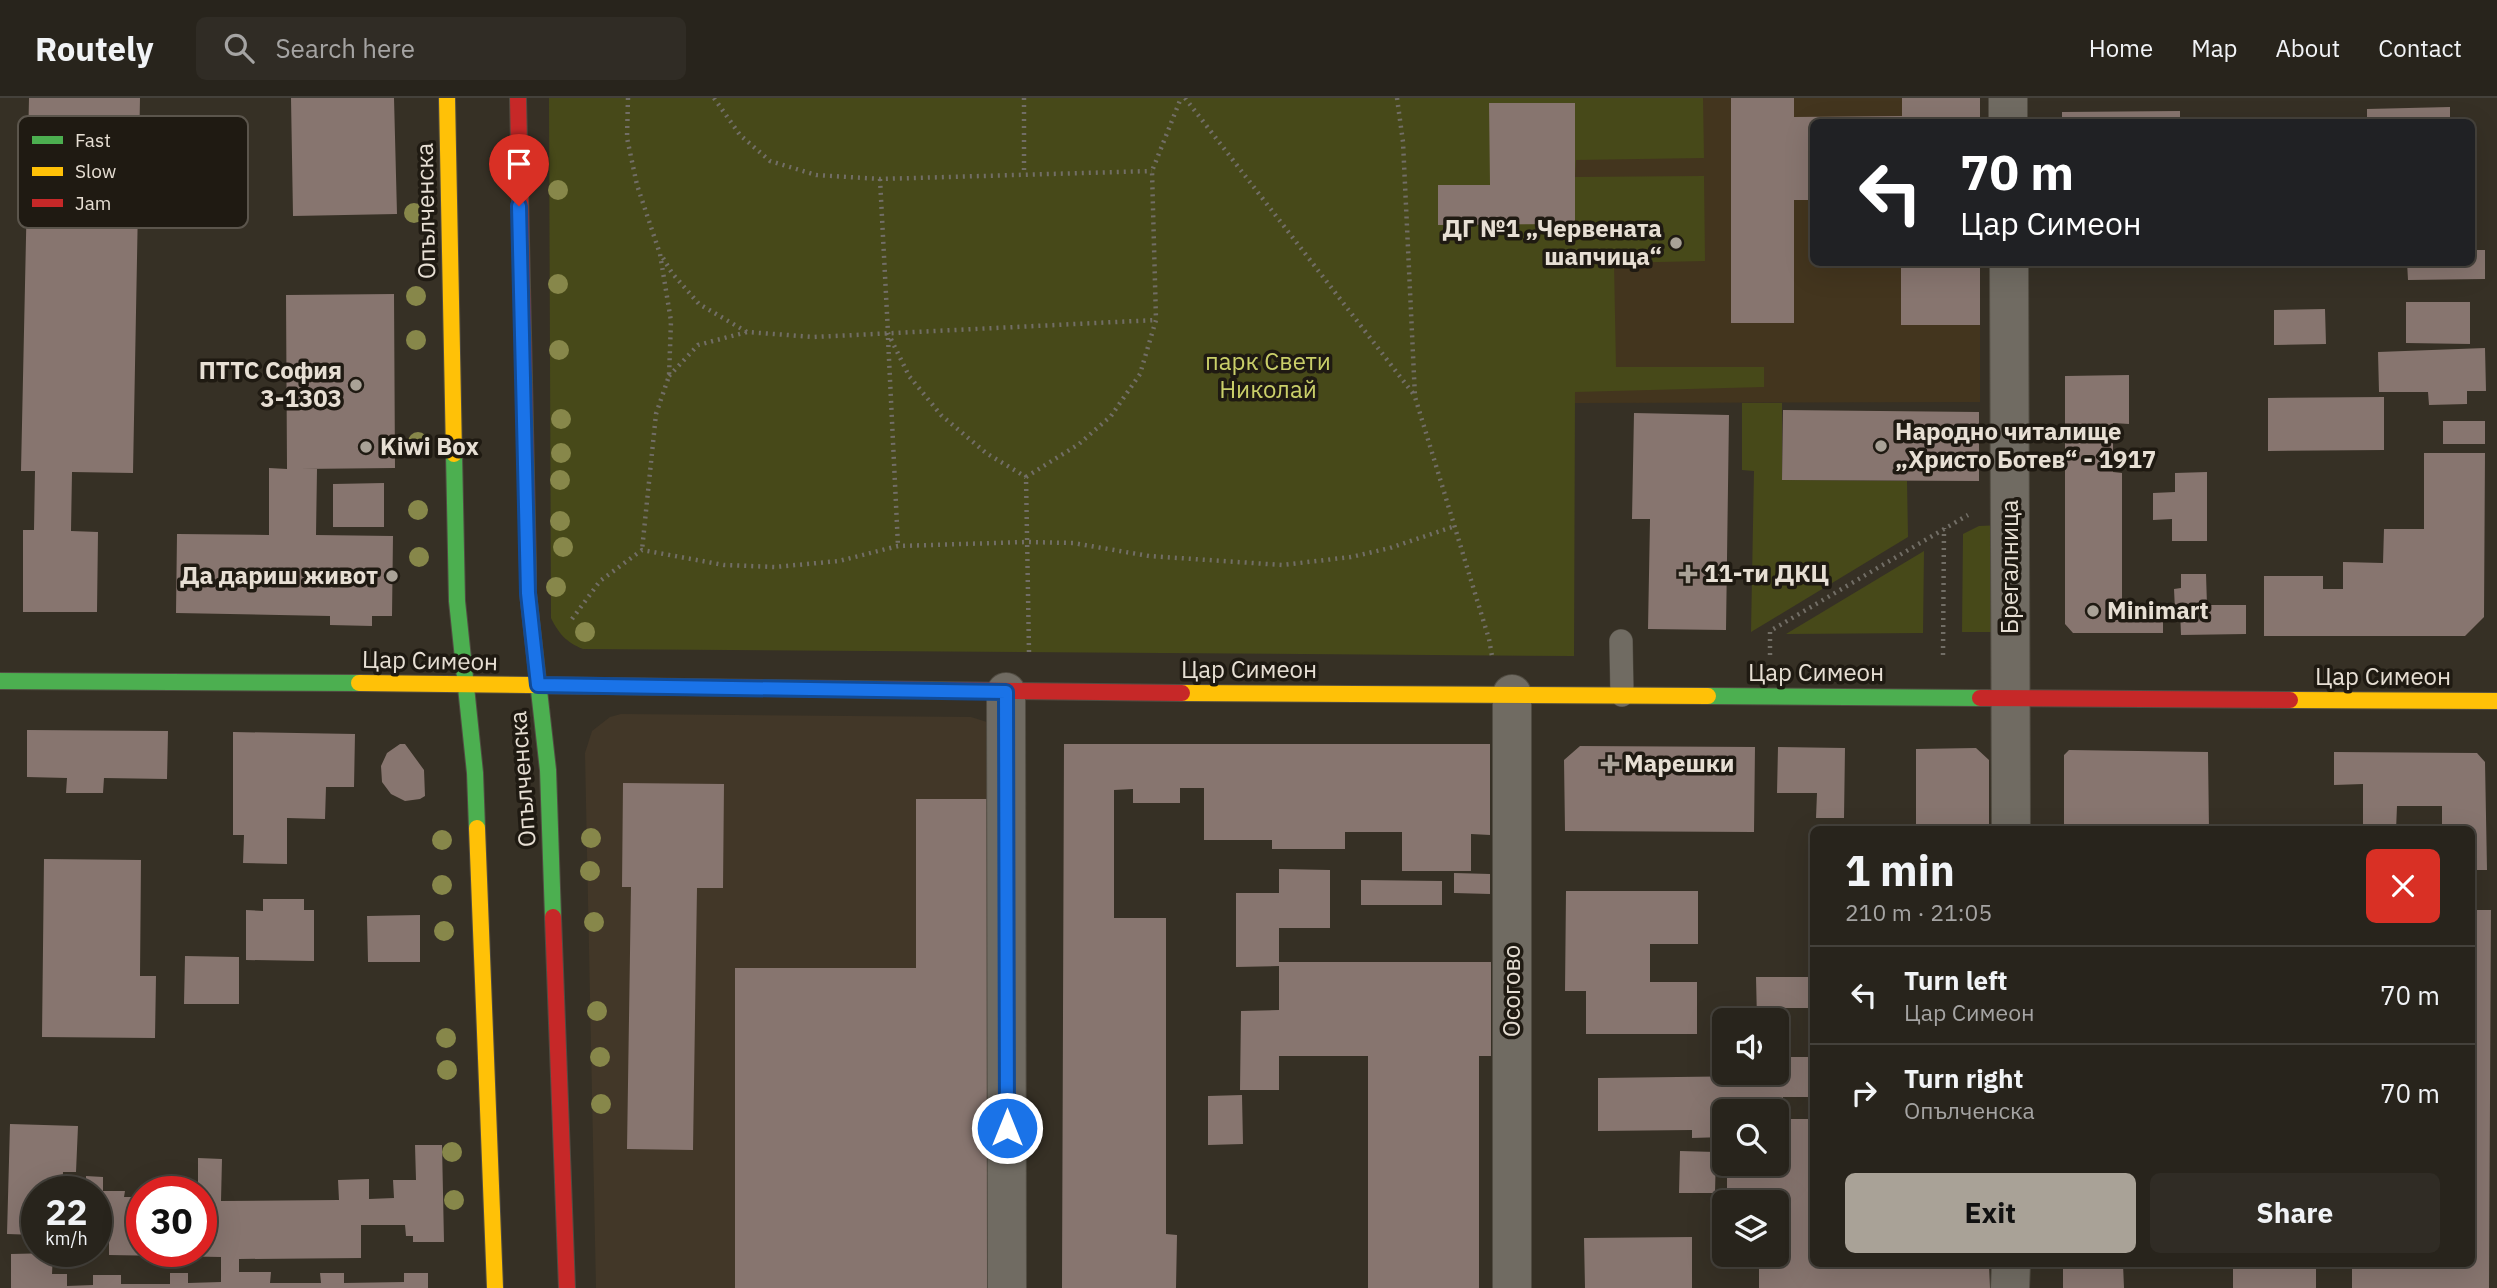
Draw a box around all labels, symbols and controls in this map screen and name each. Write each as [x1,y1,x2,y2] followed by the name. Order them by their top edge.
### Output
[196,17,686,80] search box
[35,27,154,70] text: Routely
[220,29,258,67] icon: search
[276,31,415,65] text: Search here
[2089,32,2153,64] text: Home
[2191,32,2237,64] text: Map
[2275,32,2340,64] text: About
[2378,32,2462,64] text: Contact
[18,116,248,228] legend
[75,128,111,152] text: Fast
[489,134,549,206] pin
[1960,140,2074,203] text: 70 m
[408,142,442,280] street label: Опълченска
[500,145,538,183] icon: arrive
[1845,147,1936,238] icon: left
[75,159,116,183] text: Slow
[75,191,111,215] text: Jam
[1960,202,2142,244] text: Цар Симеон
[1443,212,1662,272] place label: ДГ №1 „Червената шапчица“
[1668,235,1684,251] marker: ДГ №1 „Червената шапчица“
[1205,345,1331,405] park label: парк Свети Николай
[199,354,342,414] place label: ПТТС София 3-1303
[348,377,364,393] marker: ПТТС София 3-1303
[1895,415,2156,475] place label: Народно читалище „Христо Ботев“ - 1917
[380,430,479,462] place label: Kiwi Box
[1873,438,1889,454] marker: Народно читалище „Христо Ботев“ - 1917
[358,439,374,455] marker: Kiwi Box
[1993,500,2025,634] street label: Брегалница
[1704,557,1829,589] place label: 11-ти ДКЦ
[180,559,378,591] place label: Да дариш живот
[1678,564,1698,584] marker: 11-ти ДКЦ
[384,568,400,584] marker: Да дариш живот
[2107,594,2209,626] place label: Minimart
[2085,603,2101,619] marker: Minimart
[362,643,498,677] street label: Цар Симеон
[1181,653,1317,685] street label: Цар Симеон
[1748,656,1884,688] street label: Цар Симеон
[2315,660,2451,692] street label: Цар Симеон
[501,710,543,848] street label: Опълченска
[1624,747,1735,779] place label: Марешки
[1602,756,1618,772] marker: Марешки
[1845,843,1955,898] text: 1 min
[2366,849,2440,923] button: close
[1845,897,1992,927] text: 210 m · 21:05
[1495,945,1527,1037] street label: Осогово
[1904,963,2007,997] text: Turn left
[1845,976,1883,1014] icon: left
[2380,978,2440,1012] text: 70 m
[1904,997,2035,1027] text: Цар Симеон
[1712,1008,1789,1267] map controls
[1712,1008,1789,1085] button: sound
[1904,1061,2023,1095] text: Turn right
[1845,1074,1883,1112] icon: right
[2380,1076,2440,1110] text: 70 m
[970,1091,1044,1165] position arrow
[1904,1095,2035,1125] text: Опълченска
[1712,1099,1789,1176] button: search
[1845,1173,2136,1253] button: Exit
[2150,1173,2440,1253] button: Share
[126,1176,217,1267] speed limit sign: 30
[45,1189,88,1235] text: 22
[1712,1190,1789,1267] button: layers
[45,1227,88,1250] text: km/h

